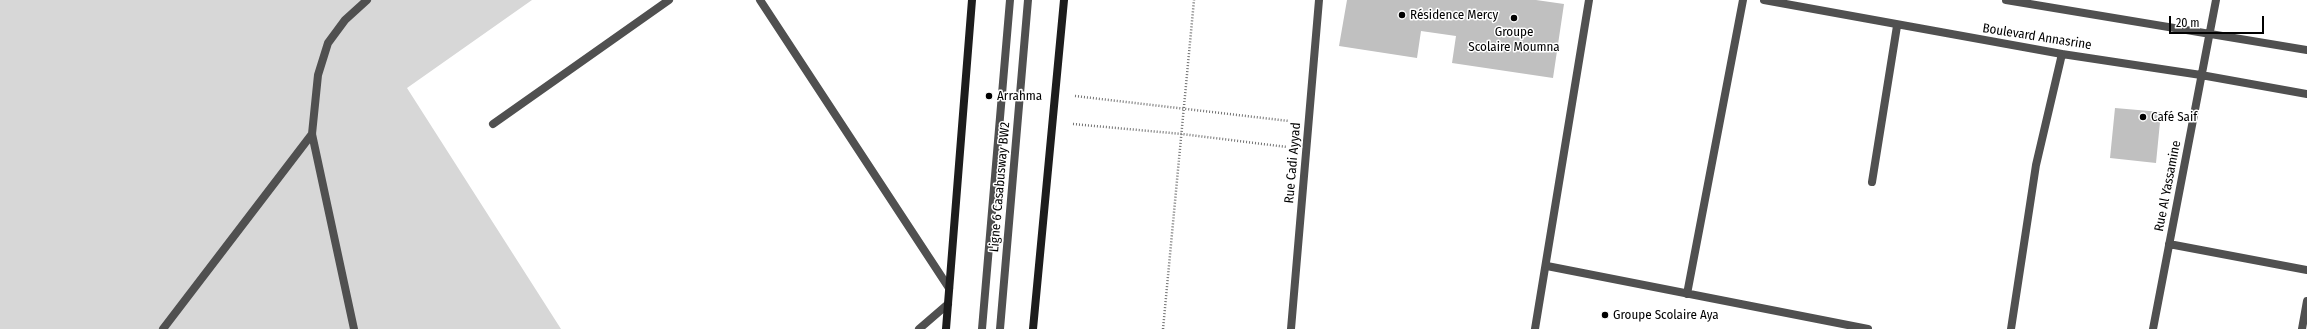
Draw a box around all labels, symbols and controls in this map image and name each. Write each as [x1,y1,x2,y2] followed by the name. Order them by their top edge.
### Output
[1410,7,1498,23] place label: Résidence Mercy
[2171,8,2266,34] scale bar
[1397,10,1407,20] marker: Résidence Mercy
[1509,13,1519,23] marker: Groupe Scolaire Moumna
[2176,16,2200,30] text: 20 m
[1981,21,2093,53] street label: Boulevard Annasrine
[1468,24,1560,55] place label: Groupe Scolaire Moumna
[997,88,1042,104] place label: Arrahma
[984,91,994,101] marker: Arrahma
[2151,109,2197,125] place label: Café Saif
[2138,112,2148,122] marker: Café Saif
[987,121,1013,253] street label: Ligne 6 Casabusway BW2
[1282,122,1304,204] street label: Rue Cadi Ayyad
[2152,139,2184,233] street label: Rue Al Yassamine
[1613,307,1719,323] place label: Groupe Scolaire Aya
[1600,310,1610,320] marker: Groupe Scolaire Aya

